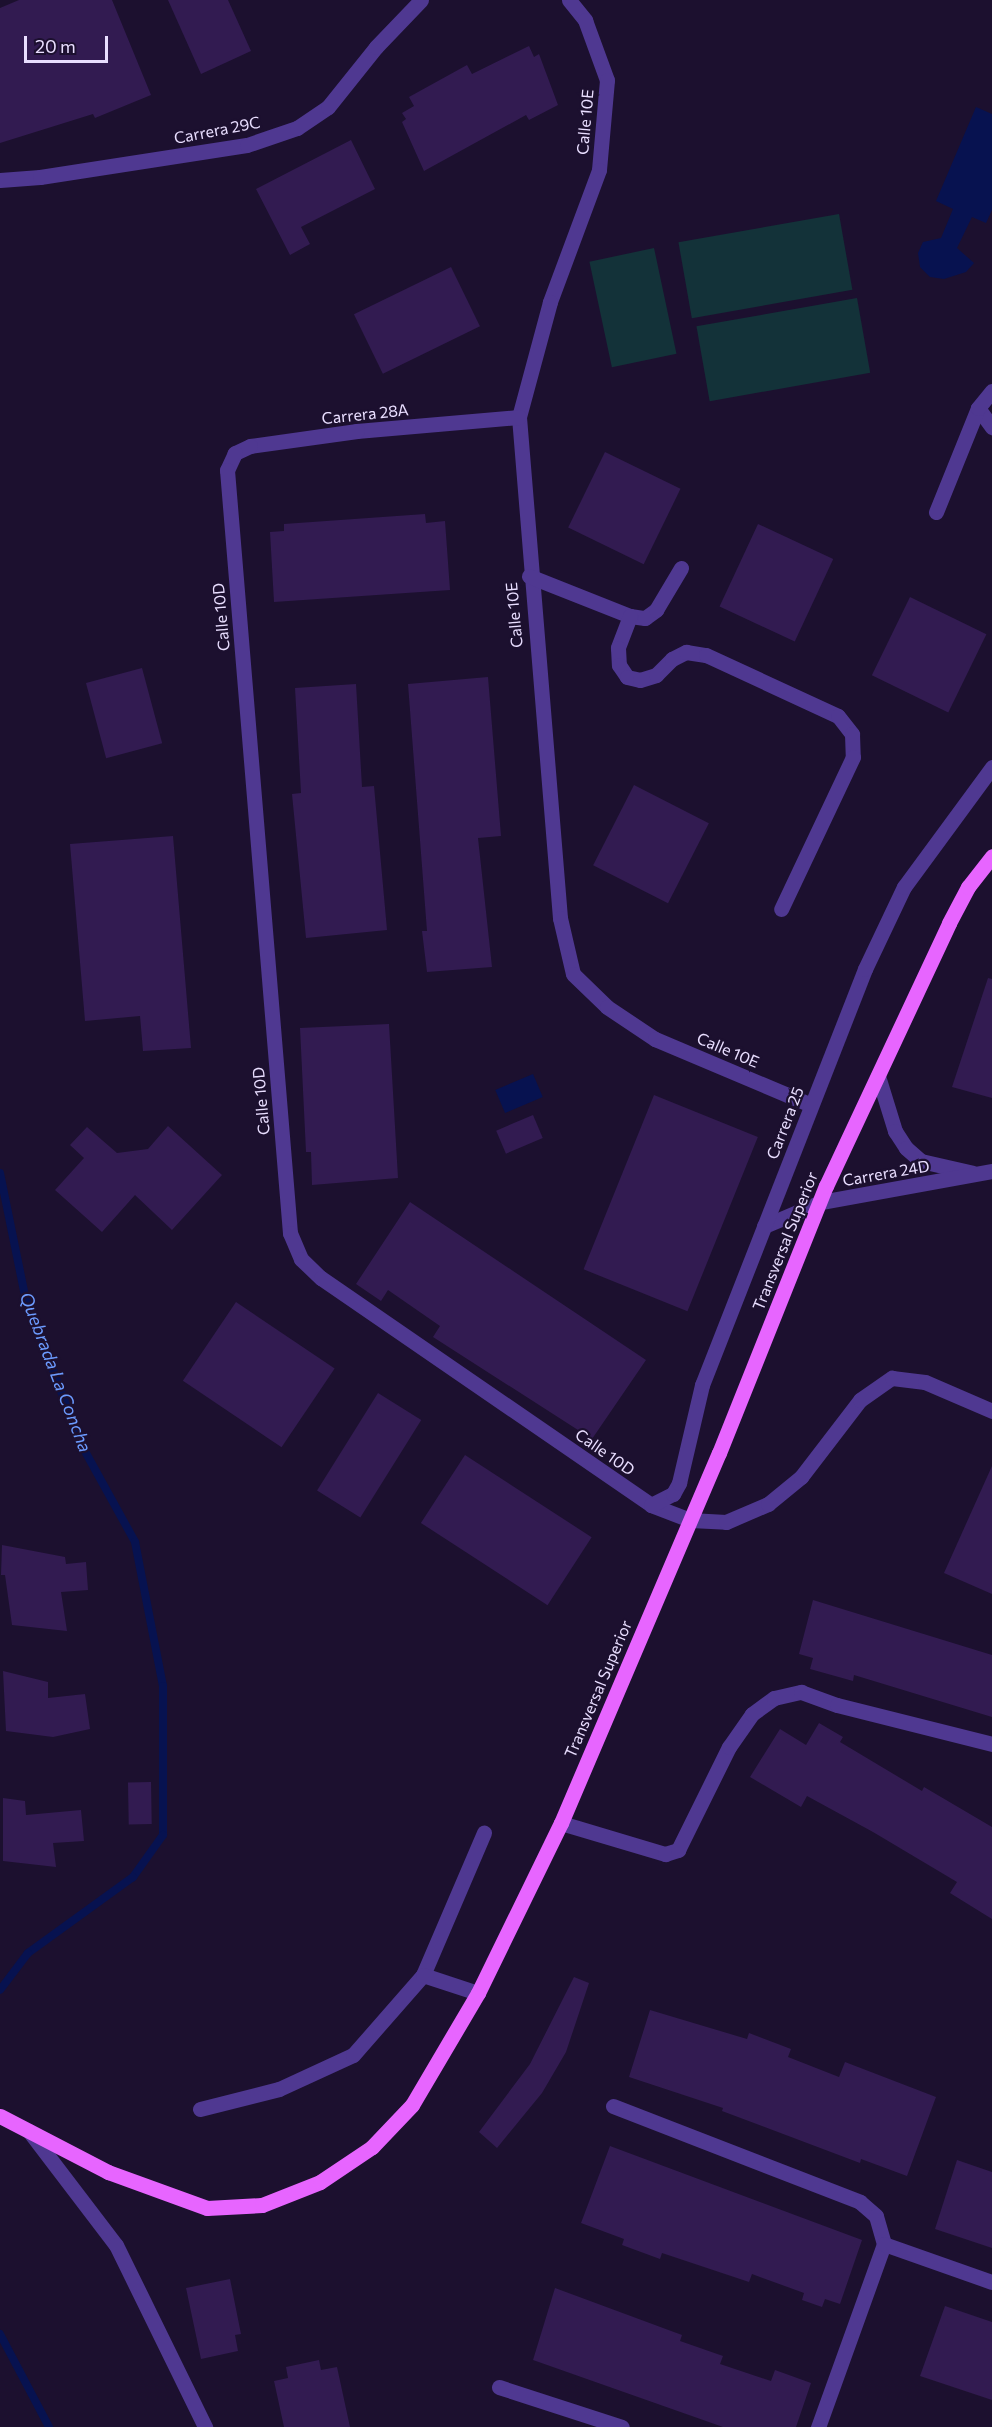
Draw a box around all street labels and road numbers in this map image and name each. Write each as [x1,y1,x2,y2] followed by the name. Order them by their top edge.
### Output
[573,88,597,156] street label: Calle 10E
[172,112,262,148] street label: Carrera 29C
[321,400,409,428] street label: Carrera 28A
[502,581,526,649] street label: Calle 10E
[208,582,234,652] street label: Calle 10D
[694,1028,762,1072] street label: Calle 10E
[248,1066,274,1136] street label: Calle 10D
[762,1084,808,1162] street label: Carrera 25
[841,1156,931,1190] street label: Carrera 24D
[748,1169,822,1313] street label: Transversal Superior
[572,1425,638,1479] street label: Calle 10D
[560,1617,636,1761] street label: Transversal Superior

